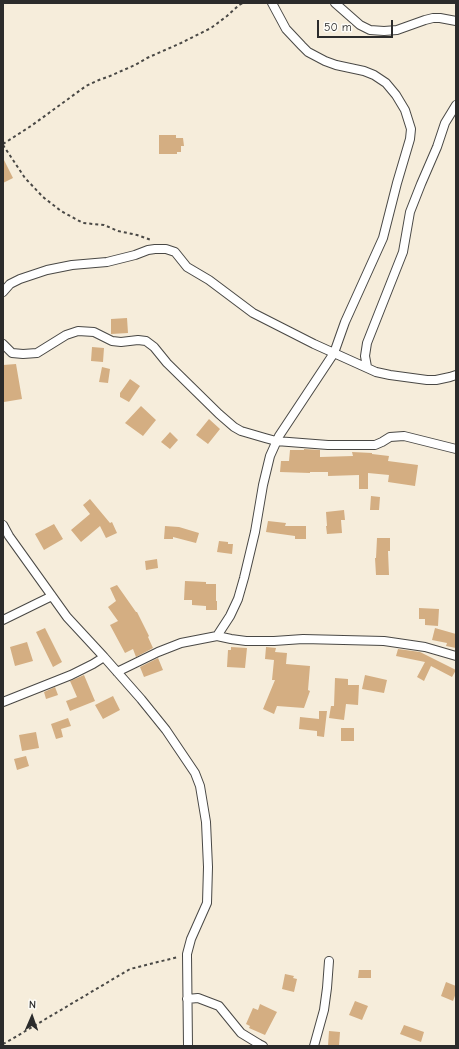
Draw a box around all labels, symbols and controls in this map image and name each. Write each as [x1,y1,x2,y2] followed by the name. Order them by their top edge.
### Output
[319,12,395,38] scale bar
[324,20,352,34] text: 50 m
[12,997,52,1037] north arrow
[29,998,36,1011] text: N

